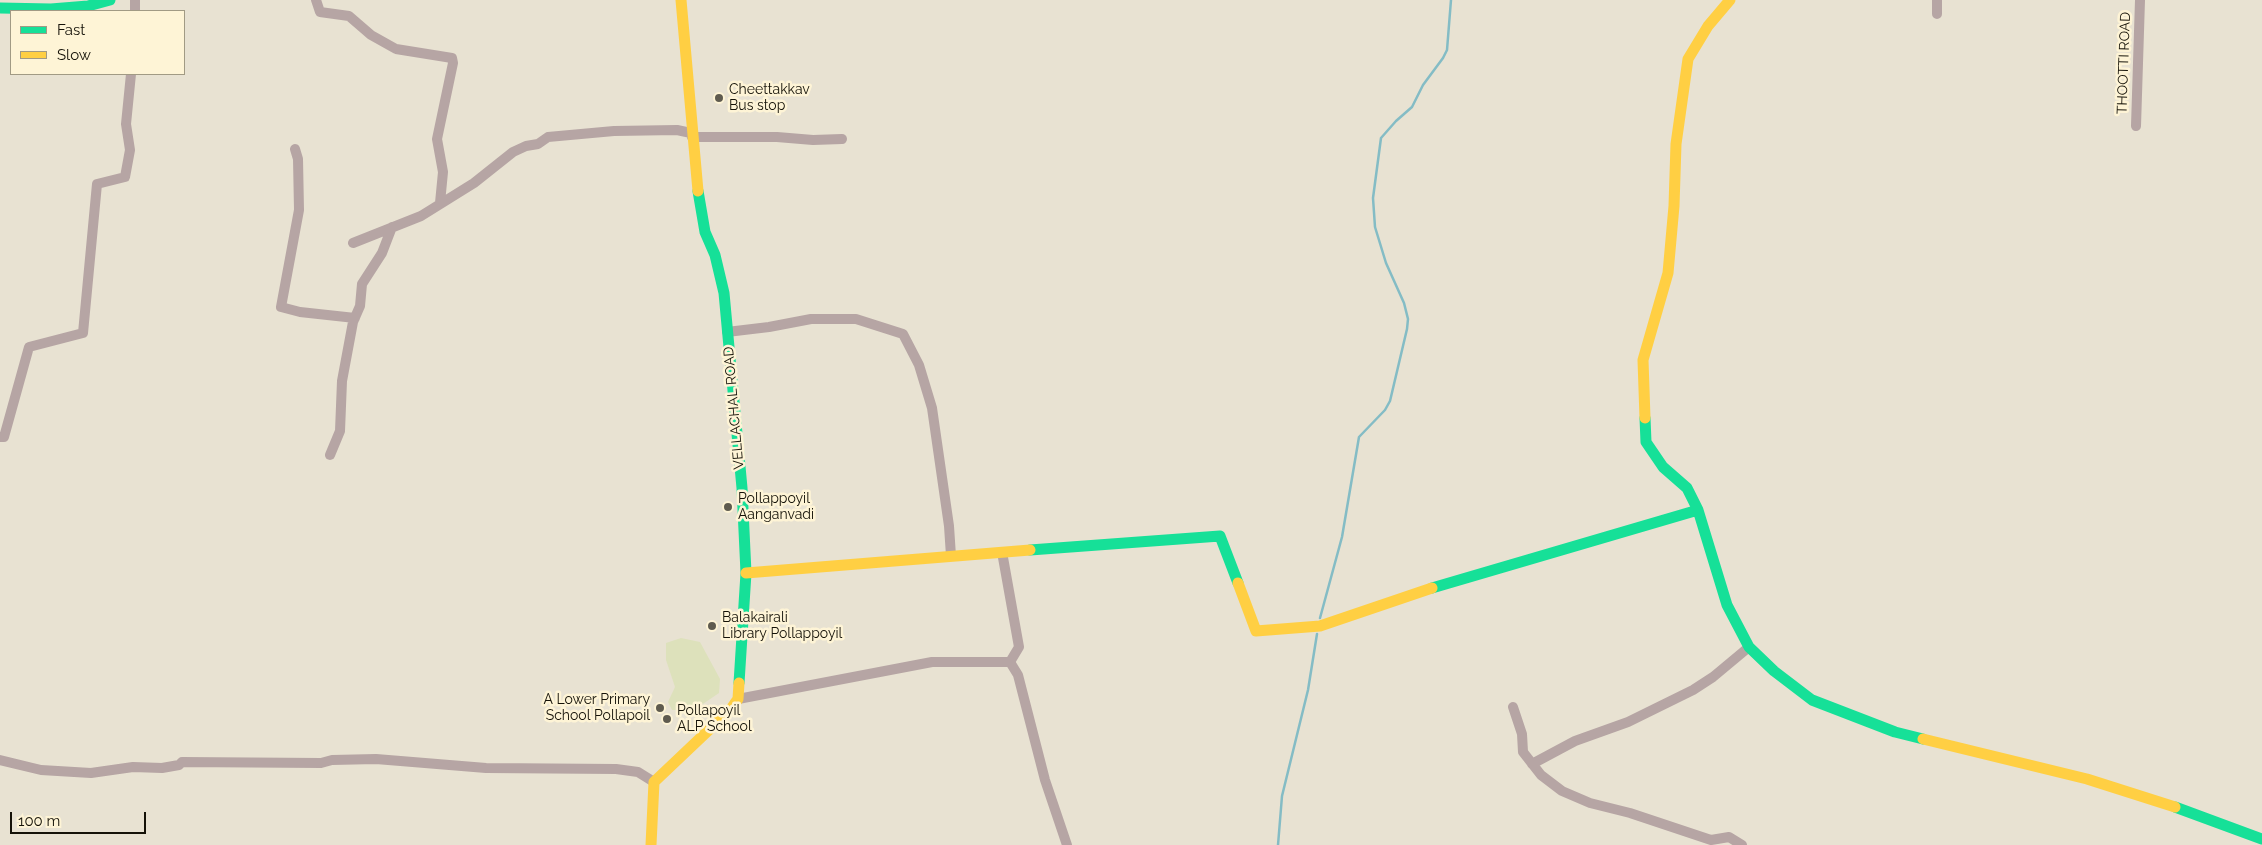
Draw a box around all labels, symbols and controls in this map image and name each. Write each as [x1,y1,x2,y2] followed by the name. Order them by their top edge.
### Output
[10,10,185,75] legend
[2114,12,2134,114] street label: THOOTTI ROAD
[57,21,85,39] text: Fast
[57,46,91,64] text: Slow
[729,82,810,114] place label: Cheettakkav Bus stop
[713,92,725,104] marker: Cheettakkav Bus stop
[720,346,748,470] street label: VELLACHAL ROAD
[738,491,814,524] place label: Pollappoyil Aanganvadi
[722,501,734,513] marker: Pollappoyil Aanganvadi
[722,610,842,642] place label: Balakairali Library Pollappoyil
[706,620,718,632] marker: Balakairali Library Pollappoyil
[543,692,650,724] place label: A Lower Primary School Pollapoil
[654,702,666,714] marker: A Lower Primary School Pollapoil
[677,703,752,736] place label: Pollapoyil ALP School
[661,713,673,725] marker: Pollapoyil ALP School
[12,802,149,834] scale bar
[18,812,60,830] text: 100 m

